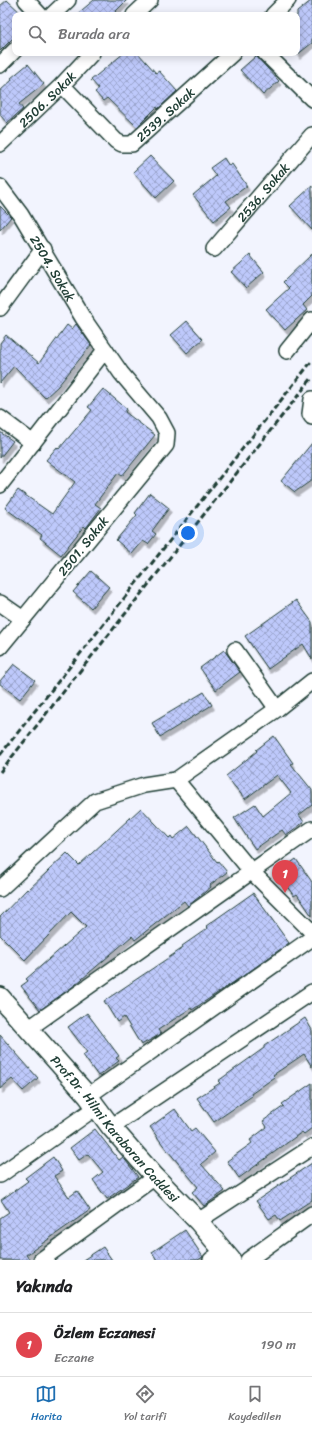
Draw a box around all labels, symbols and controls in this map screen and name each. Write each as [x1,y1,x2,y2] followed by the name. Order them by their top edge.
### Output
[12,12,300,56] search box
[58,21,130,47] text: Burada ara
[26,23,48,45] icon: search
[13,65,82,133] street label: 2506. Sokak
[130,81,200,147] street label: 2539. Sokak
[231,157,295,227] street label: 2536. Sokak
[24,230,82,306] street label: 2504. Sokak
[52,511,115,581] street label: 2501. Sokak
[178,523,198,543] your location
[272,860,298,893] pin: 1
[45,1050,186,1208] street label: Prof.Dr. Hilmi Karaboran Caddesi
[16,1271,72,1301] text: Yakında
[54,1320,155,1346] text: Özlem Eczanesi
[26,1333,32,1356] text: 1
[261,1333,296,1356] text: 190 m
[54,1346,94,1369] text: Eczane
[31,1383,62,1426] tab: Harita
[124,1383,166,1426] tab: Yol tarifi
[228,1383,281,1426] tab: Kaydedilen

